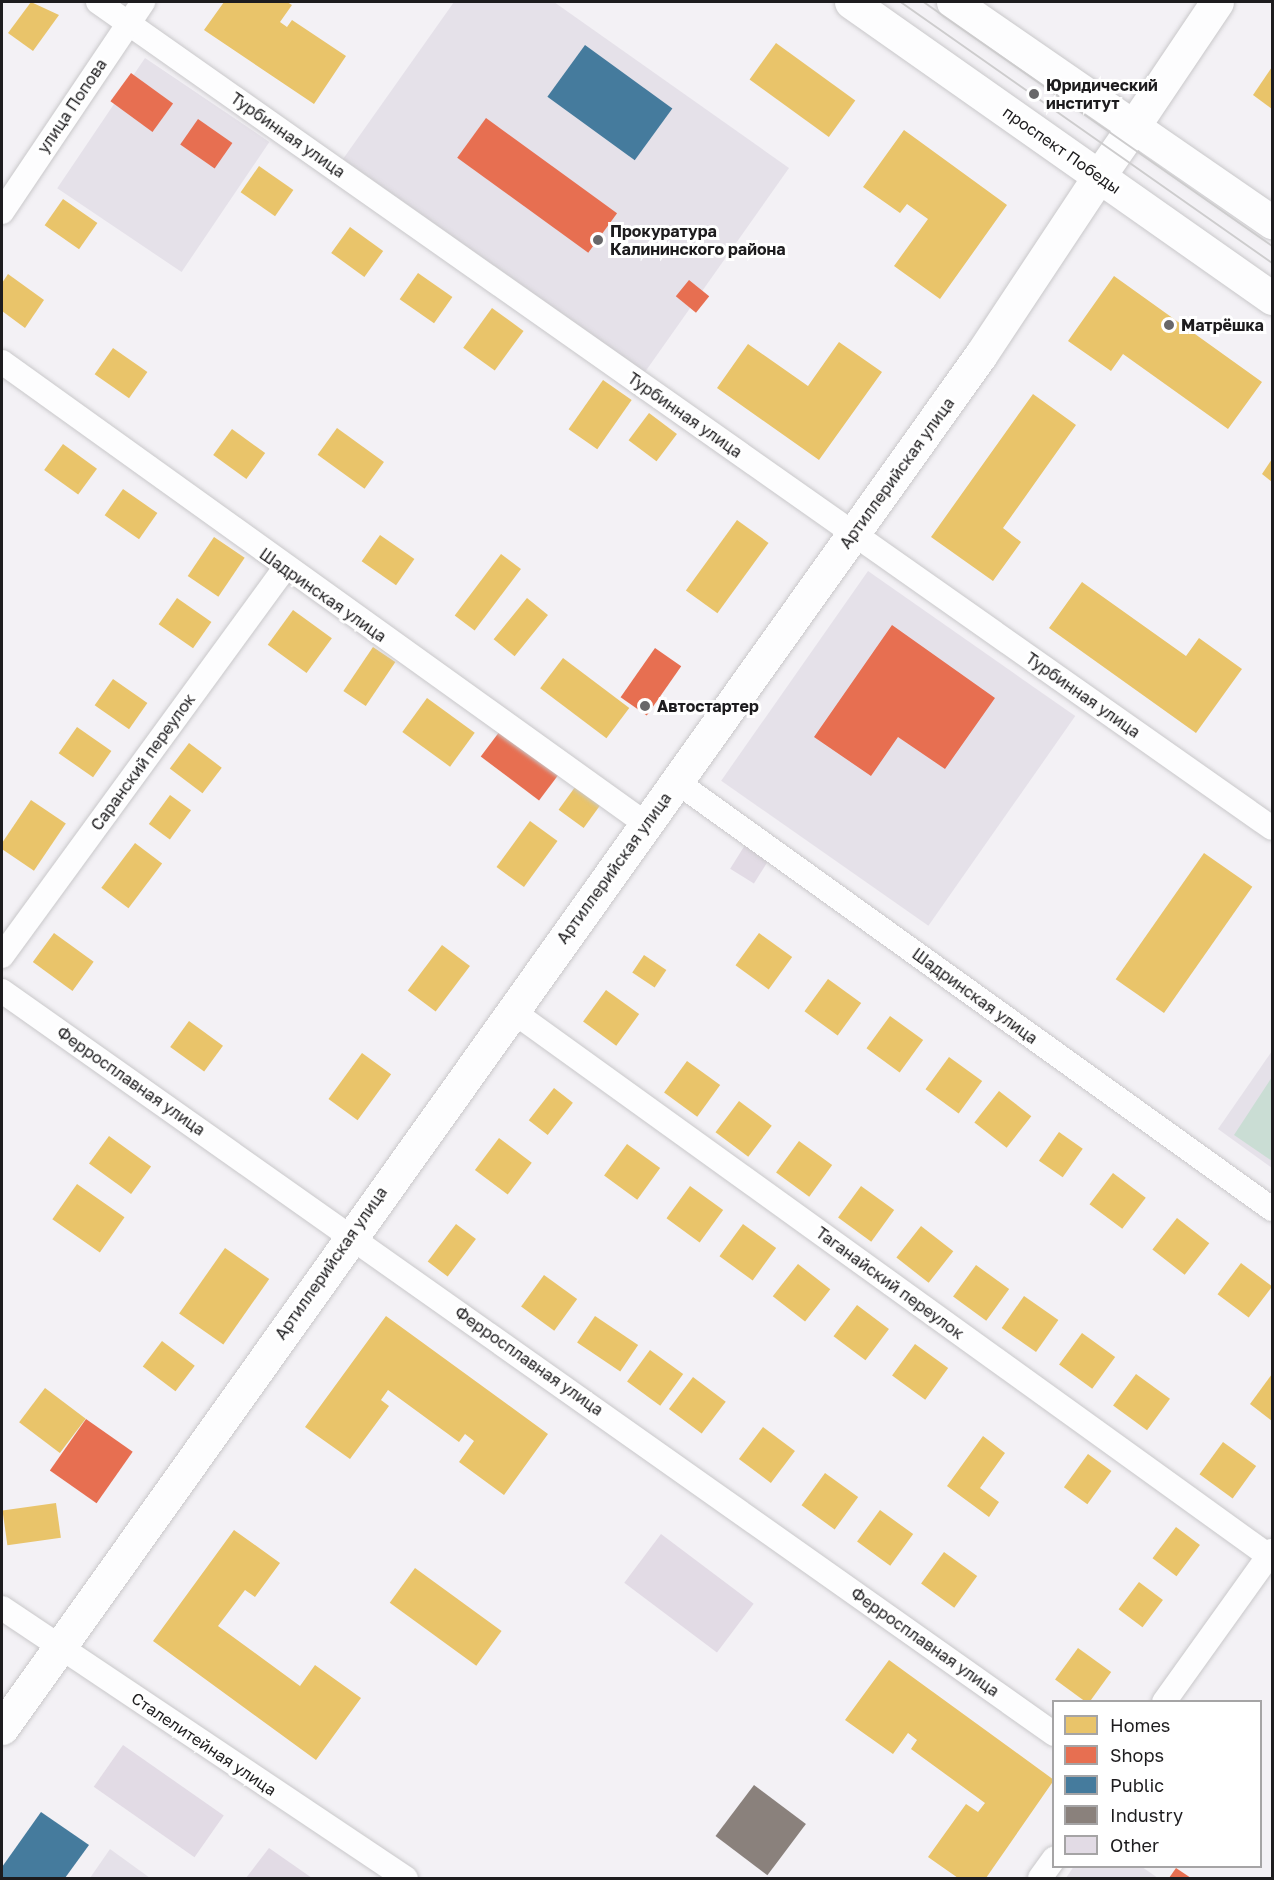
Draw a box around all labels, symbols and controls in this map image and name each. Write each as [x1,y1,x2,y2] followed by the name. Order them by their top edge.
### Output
[33,55,111,157] street label: улица Попова
[1046,75,1158,113] place label: Юридический институт
[1027,87,1041,101] marker: Юридический институт
[227,88,349,182] street label: Турбинная улица
[999,102,1125,198] street label: проспект Победы
[610,221,786,259] place label: Прокуратура Калининского района
[591,233,605,247] marker: Прокуратура Калининского района
[1181,315,1264,335] place label: Матрёшка
[1162,318,1176,332] marker: Матрёшка
[624,368,746,462] street label: Турбинная улица
[836,394,958,552] street label: Артиллерийская улица
[256,544,390,646] street label: Шадринская улица
[1022,648,1144,742] street label: Турбинная улица
[87,690,199,834] street label: Саранский переулок
[657,696,759,716] place label: Автостартер
[638,699,652,713] marker: Автостартер
[553,789,675,947] street label: Артиллерийская улица
[909,944,1041,1048] street label: Шадринская улица
[53,1022,209,1140] street label: Ферросплавная улица
[271,1183,391,1343] street label: Артиллерийская улица
[812,1223,968,1343] street label: Таганайский переулок
[451,1302,607,1420] street label: Ферросплавная улица
[847,1583,1003,1701] street label: Ферросплавная улица
[128,1688,280,1800] street label: Сталелитейная улица
[1052,1700,1262,1868] legend
[1110,1714,1170,1736] text: Homes
[1110,1744,1164,1766] text: Shops
[1110,1774,1164,1796] text: Public
[1110,1804,1183,1826] text: Industry
[1110,1834,1159,1856] text: Other

